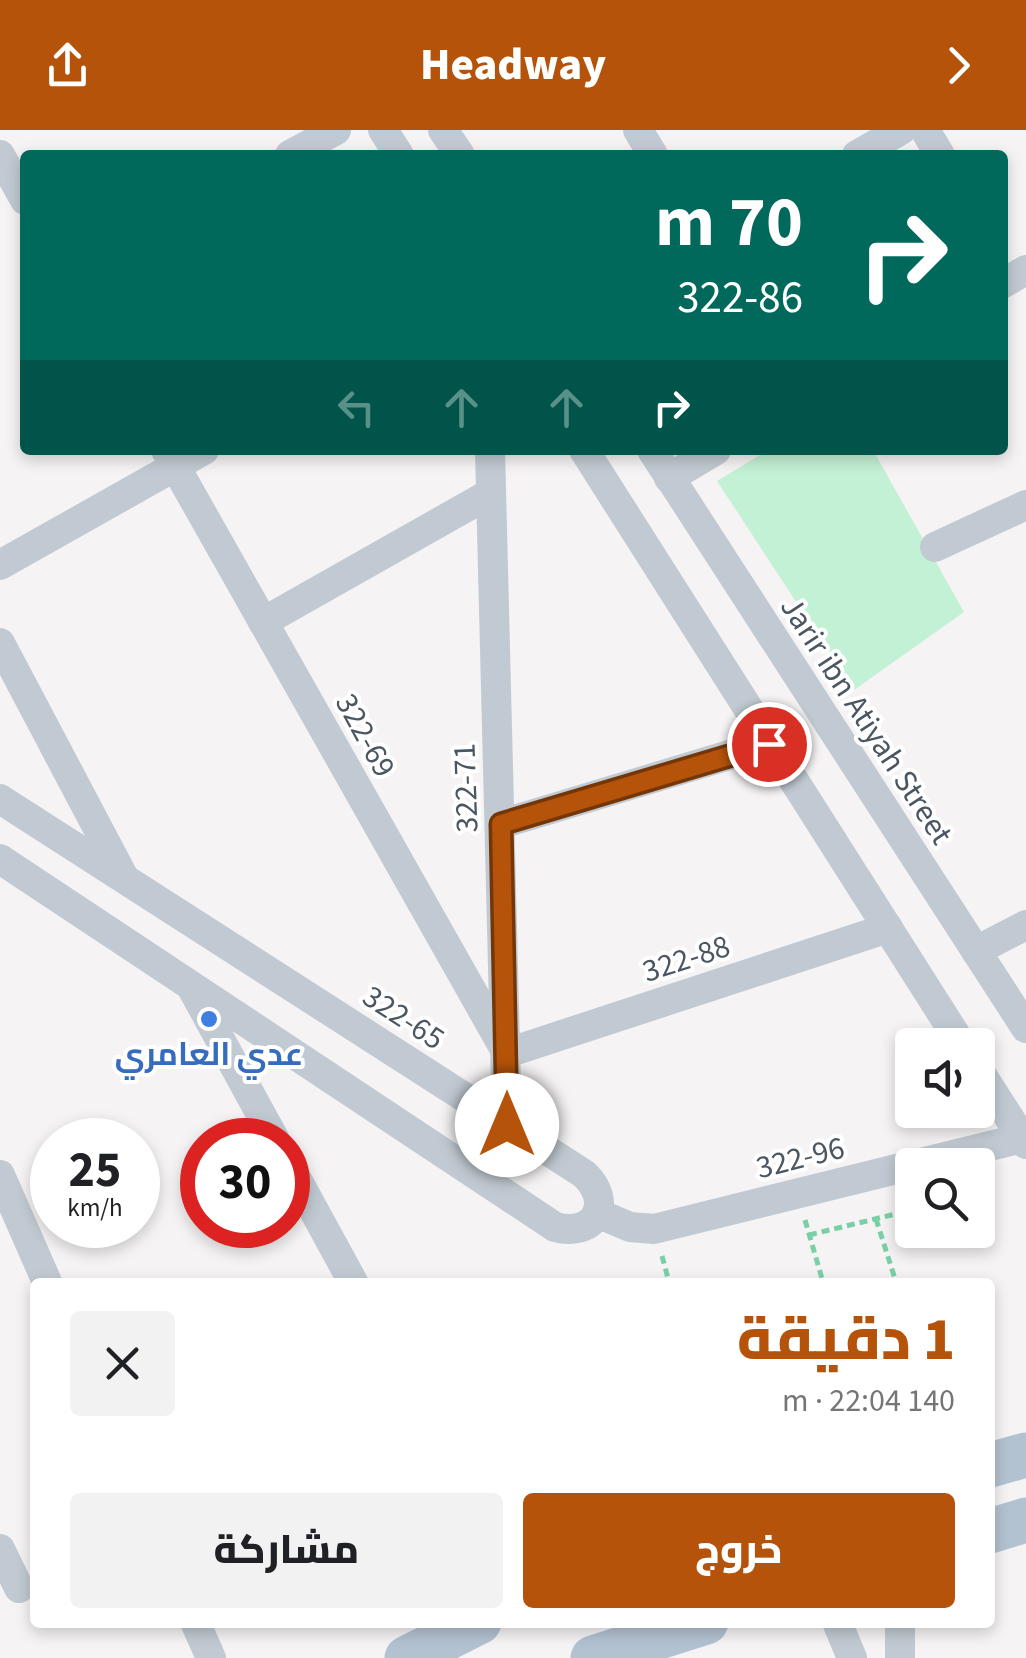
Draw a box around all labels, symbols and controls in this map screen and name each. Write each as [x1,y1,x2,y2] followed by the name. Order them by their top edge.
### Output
[420,33,606,97] text: Headway
[40,38,95,93] icon: share
[931,38,986,93] icon: forward
[655,173,803,273] text: 70 m
[838,190,968,320] icon: right
[677,266,803,330] text: 322-86
[329,380,384,435] icon: left
[434,380,489,435] icon: ahead
[539,380,594,435] icon: ahead
[644,380,699,435] icon: right
[769,587,964,854] street label: Jarir ibn Atiyah Street
[323,685,407,786] street label: 322-69
[727,702,812,787] pin
[742,717,797,772] icon: arrive
[441,742,491,833] street label: 322-71
[637,923,736,995] street label: 322-88
[353,974,454,1061] street label: 322-65
[198,1008,220,1030] marker: عدي العامري
[895,1028,995,1248] map controls
[895,1028,995,1128] button: sound
[115,1032,303,1080] place label: عدي العامري
[455,1073,559,1177] position arrow
[180,1118,310,1248] speed limit sign: 30
[751,1125,849,1191] street label: 322-96
[69,1135,121,1206] text: 25
[895,1148,995,1248] button: search
[67,1190,123,1226] text: km/h
[737,1298,955,1383] text: 1 دقيقة
[70,1311,175,1416] button: close
[782,1378,955,1424] text: 140 m · 22:04
[70,1493,503,1608] button: مشاركة
[523,1493,955,1608] button: خروج

